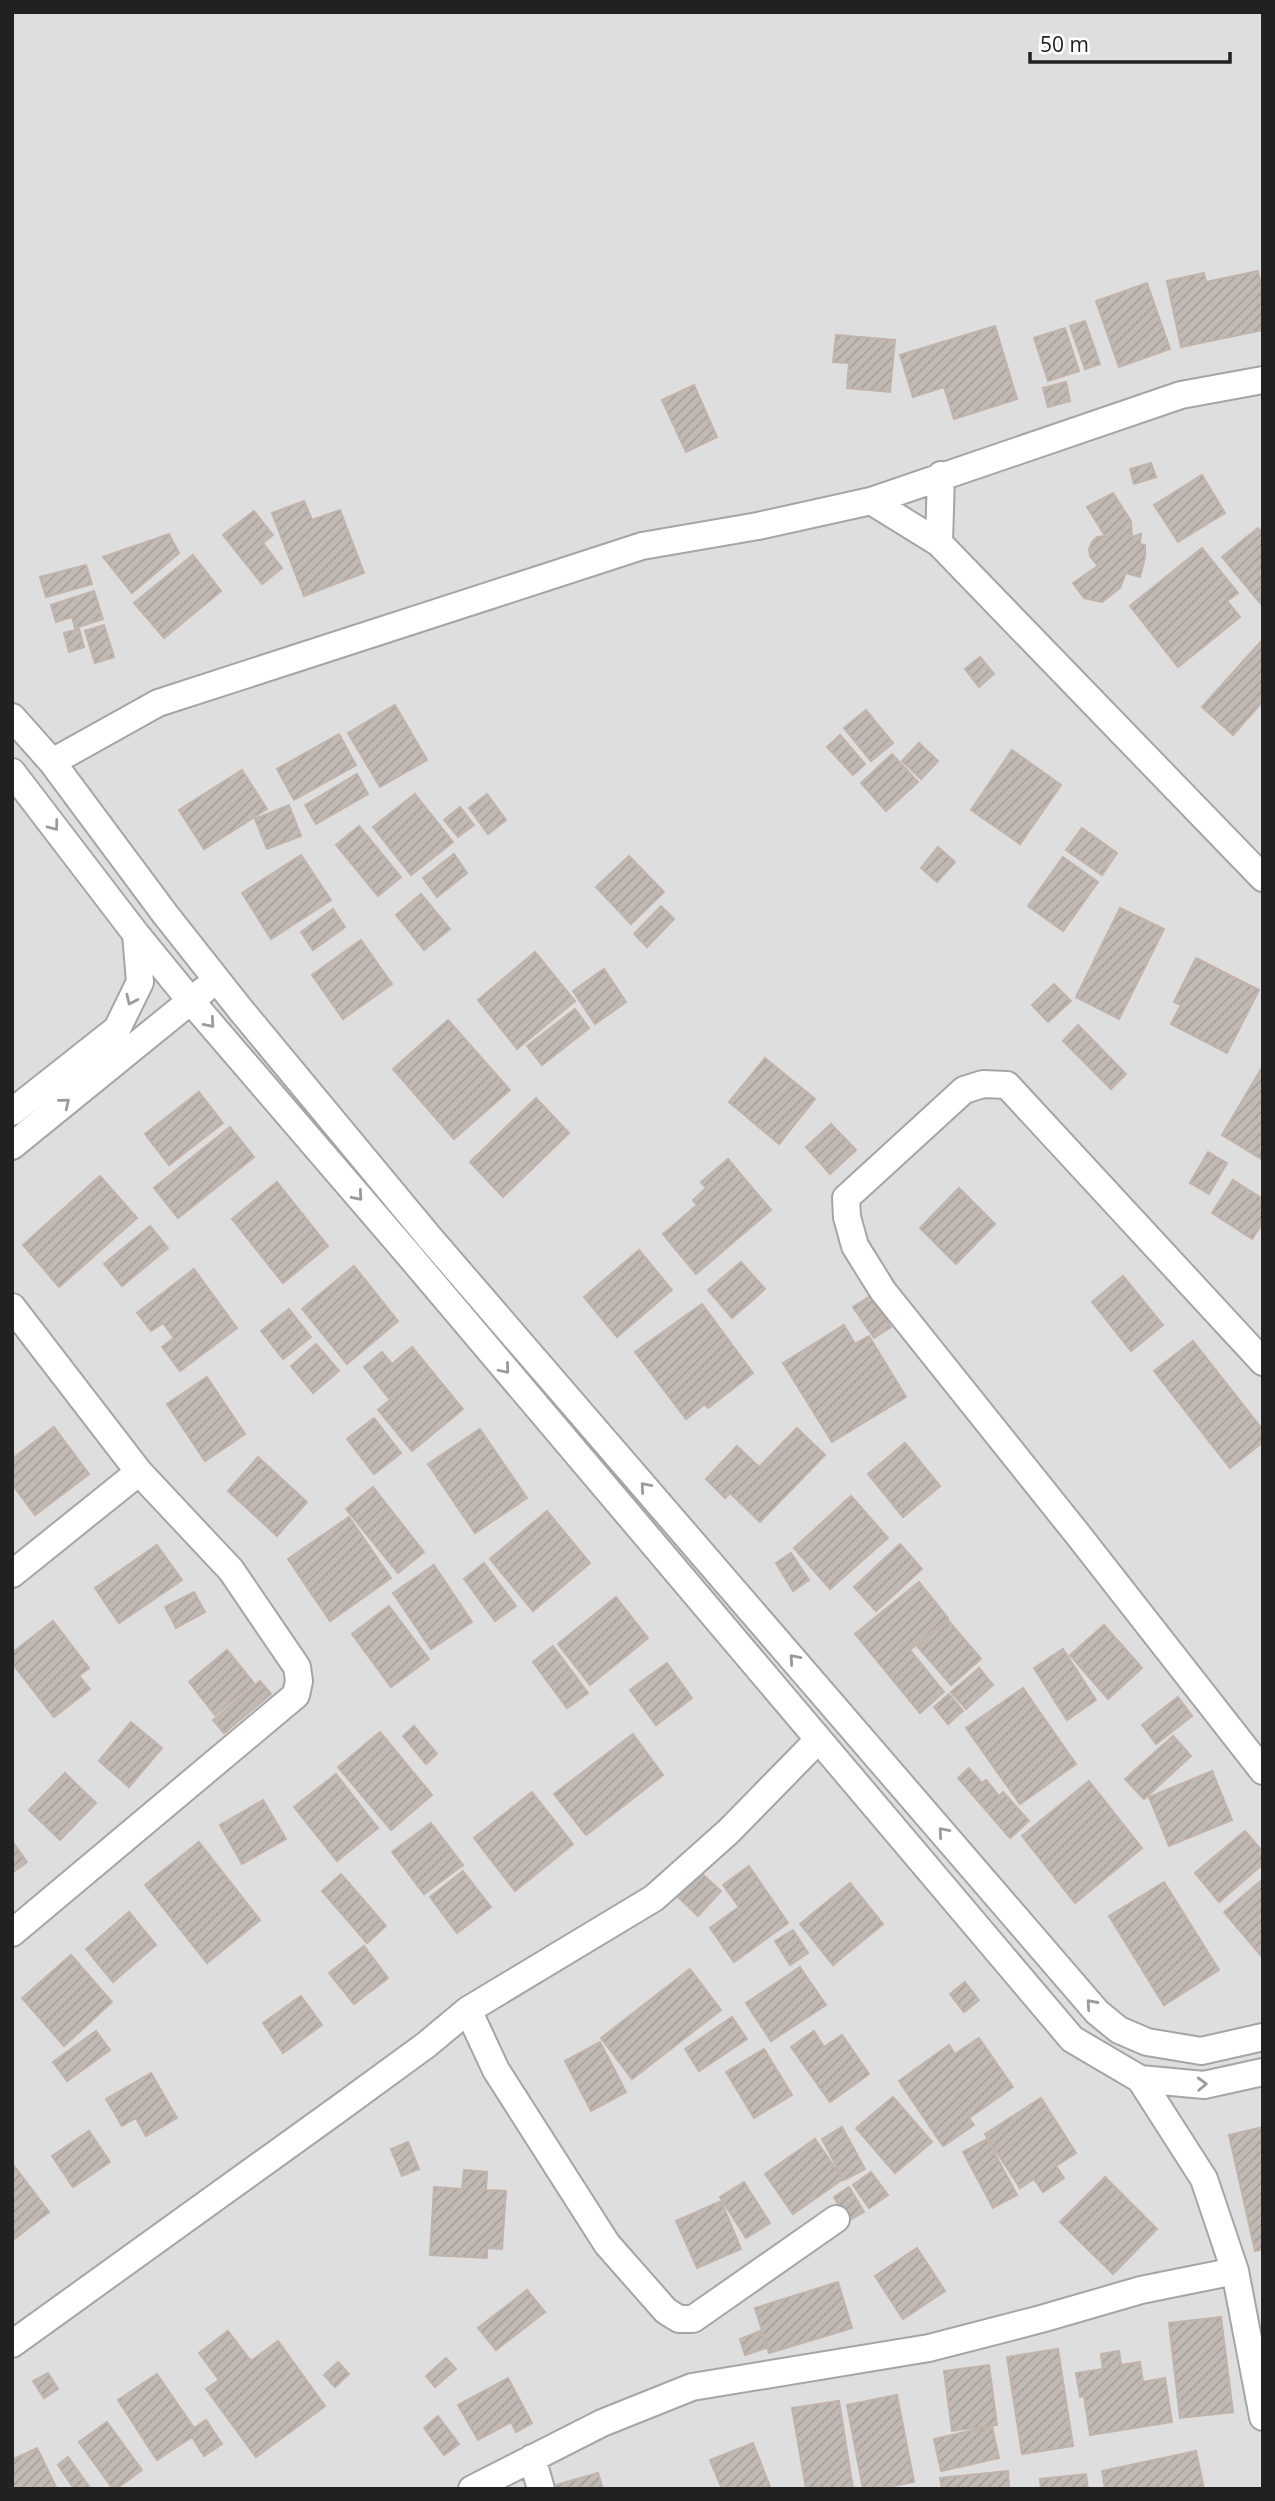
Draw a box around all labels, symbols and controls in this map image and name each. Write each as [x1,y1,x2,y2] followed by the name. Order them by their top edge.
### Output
[1030,21,1230,65] scale bar
[1040,30,1089,58] text: 50 m
[45,818,58,830] one-way arrow
[126,993,140,1005] one-way arrow
[202,1015,214,1028] one-way arrow
[57,1098,70,1111] one-way arrow
[350,1188,362,1201] one-way arrow
[497,1362,510,1374] one-way arrow
[641,1483,653,1496] one-way arrow
[790,1655,802,1668] one-way arrow
[939,1827,951,1840] one-way arrow
[1087,2000,1099,2013] one-way arrow
[1197,2076,1208,2091] one-way arrow

